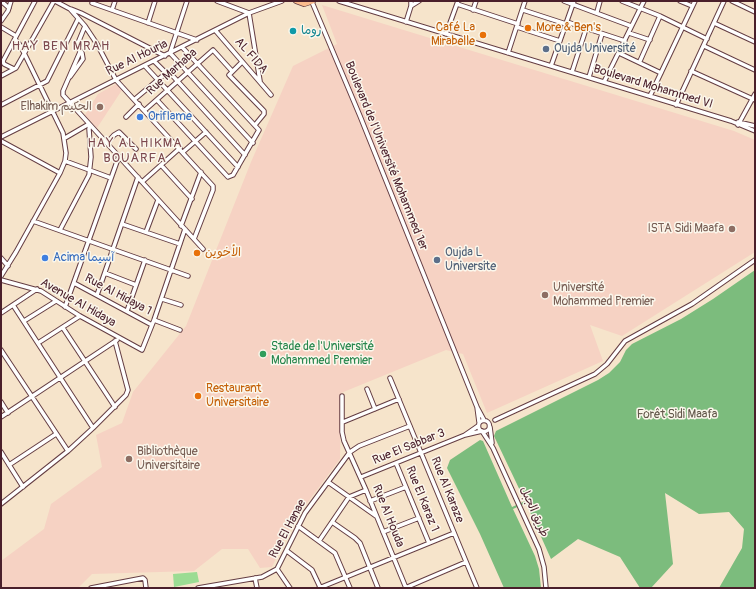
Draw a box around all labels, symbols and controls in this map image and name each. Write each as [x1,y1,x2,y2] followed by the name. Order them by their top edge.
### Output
[431,21,475,49] place label: Café La Mirabelle
[536,21,601,35] place label: More & Ben's
[523,23,533,33] marker: More & Ben's
[301,24,321,38] place label: روما
[288,26,298,36] marker: روما
[478,30,488,40] marker: Café La Mirabelle
[231,35,271,77] street label: AL FIDA
[104,37,170,79] street label: Rue Al Houria
[12,39,110,55] district label: HAY BEN MRAH
[554,42,636,56] place label: Oujda Université
[541,44,551,54] marker: Oujda Université
[144,46,200,98] street label: Rue Marhaba
[341,59,431,253] street label: Boulevard de l'Université Mohammed 1er
[592,62,714,112] street label: Boulevard Mohammed VI
[20,100,92,114] place label: Elhakim الحكيم
[95,102,105,112] marker: Elhakim الحكيم
[148,110,192,124] place label: Oriflame
[135,112,145,122] marker: Oriflame
[87,136,183,167] district label: HAY AL HIKMA BOUARFA
[647,222,724,236] place label: ISTA Sidi Maafa
[727,224,737,234] marker: ISTA Sidi Maafa
[205,246,241,260] place label: الأخوين
[445,246,496,274] place label: Oujda L Universite
[192,248,202,258] marker: الأخوين
[53,251,114,265] place label: Acima آسيما
[40,253,50,263] marker: Acima آسيما
[432,255,442,265] marker: Oujda L Universite
[82,271,154,319] street label: Rue Al Hidaya 1
[38,276,118,330] street label: Avenue Al Hidaya
[553,281,654,309] place label: Université Mohammed Premier
[540,290,550,300] marker: Université Mohammed Premier
[271,340,374,368] place label: Stade de l'Université Mohammed Premier
[258,349,268,359] marker: Stade de l'Université Mohammed Premier
[206,382,269,410] place label: Restaurant Universitaire
[193,391,203,401] marker: Restaurant Universitaire
[637,408,717,422] park label: Forêt Sidi Maafa
[371,426,447,468] street label: Rue El Sabbar 3
[137,445,200,473] place label: Bibliothèque Universitaire
[124,454,134,464] marker: Bibliothèque Universitaire
[427,455,467,525] street label: Rue Al Karaze
[402,464,442,534] street label: Rue El Karaz 1
[369,483,407,549] street label: Rue Al Houda
[516,484,552,540] street label: طريق الجبل
[267,497,309,561] street label: Rue El Hanae

